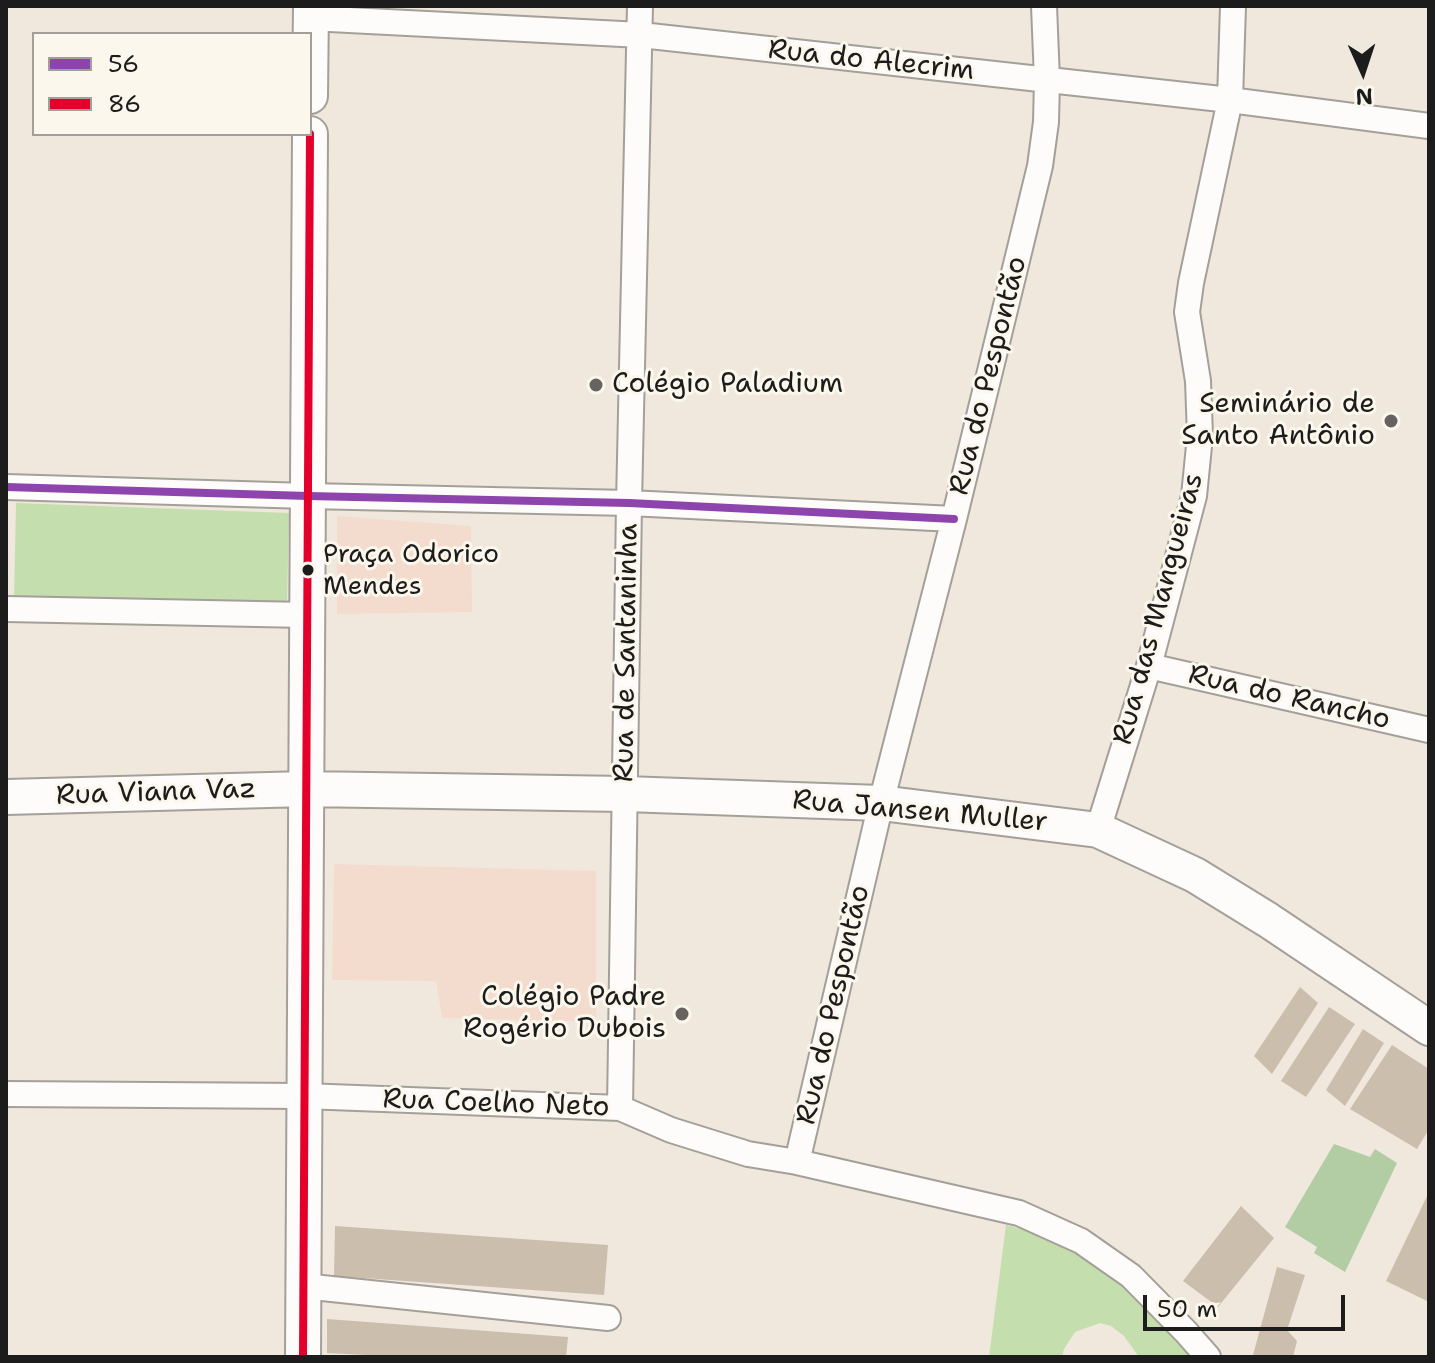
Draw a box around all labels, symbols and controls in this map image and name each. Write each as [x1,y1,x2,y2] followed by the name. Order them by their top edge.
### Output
[32,32,312,136] legend
[1323,32,1403,112] north arrow
[766,33,976,89] street label: Rua do Alecrim
[108,48,139,80] text: 56
[1355,82,1374,111] text: N
[108,88,141,120] text: 86
[943,253,1035,499] street label: Rua do Pespontão
[612,368,843,402] place label: Colégio Paladium
[587,376,605,394] marker: Colégio Paladium
[1181,388,1375,454] place label: Seminário de Santo Antônio
[1382,412,1400,430] marker: Seminário de Santo Antônio
[1107,470,1211,748] street label: Rua das Mangueiras
[608,523,646,783] street label: Rua de Santaninha
[323,539,499,600] place label: Praça Odorico Mendes
[300,562,316,578] marker: Praça Odorico Mendes
[1185,658,1393,738] street label: Rua do Rancho
[55,773,257,813] street label: Rua Viana Vaz
[791,784,1049,840] street label: Rua Jansen Muller
[790,882,878,1128] street label: Rua do Pespontão
[463,981,666,1047] place label: Colégio Padre Rogério Dubois
[673,1005,691,1023] marker: Colégio Padre Rogério Dubois
[382,1083,610,1125] street label: Rua Coelho Neto
[1147,1279,1349,1329] scale bar
[1157,1293,1217,1325] text: 50 m

